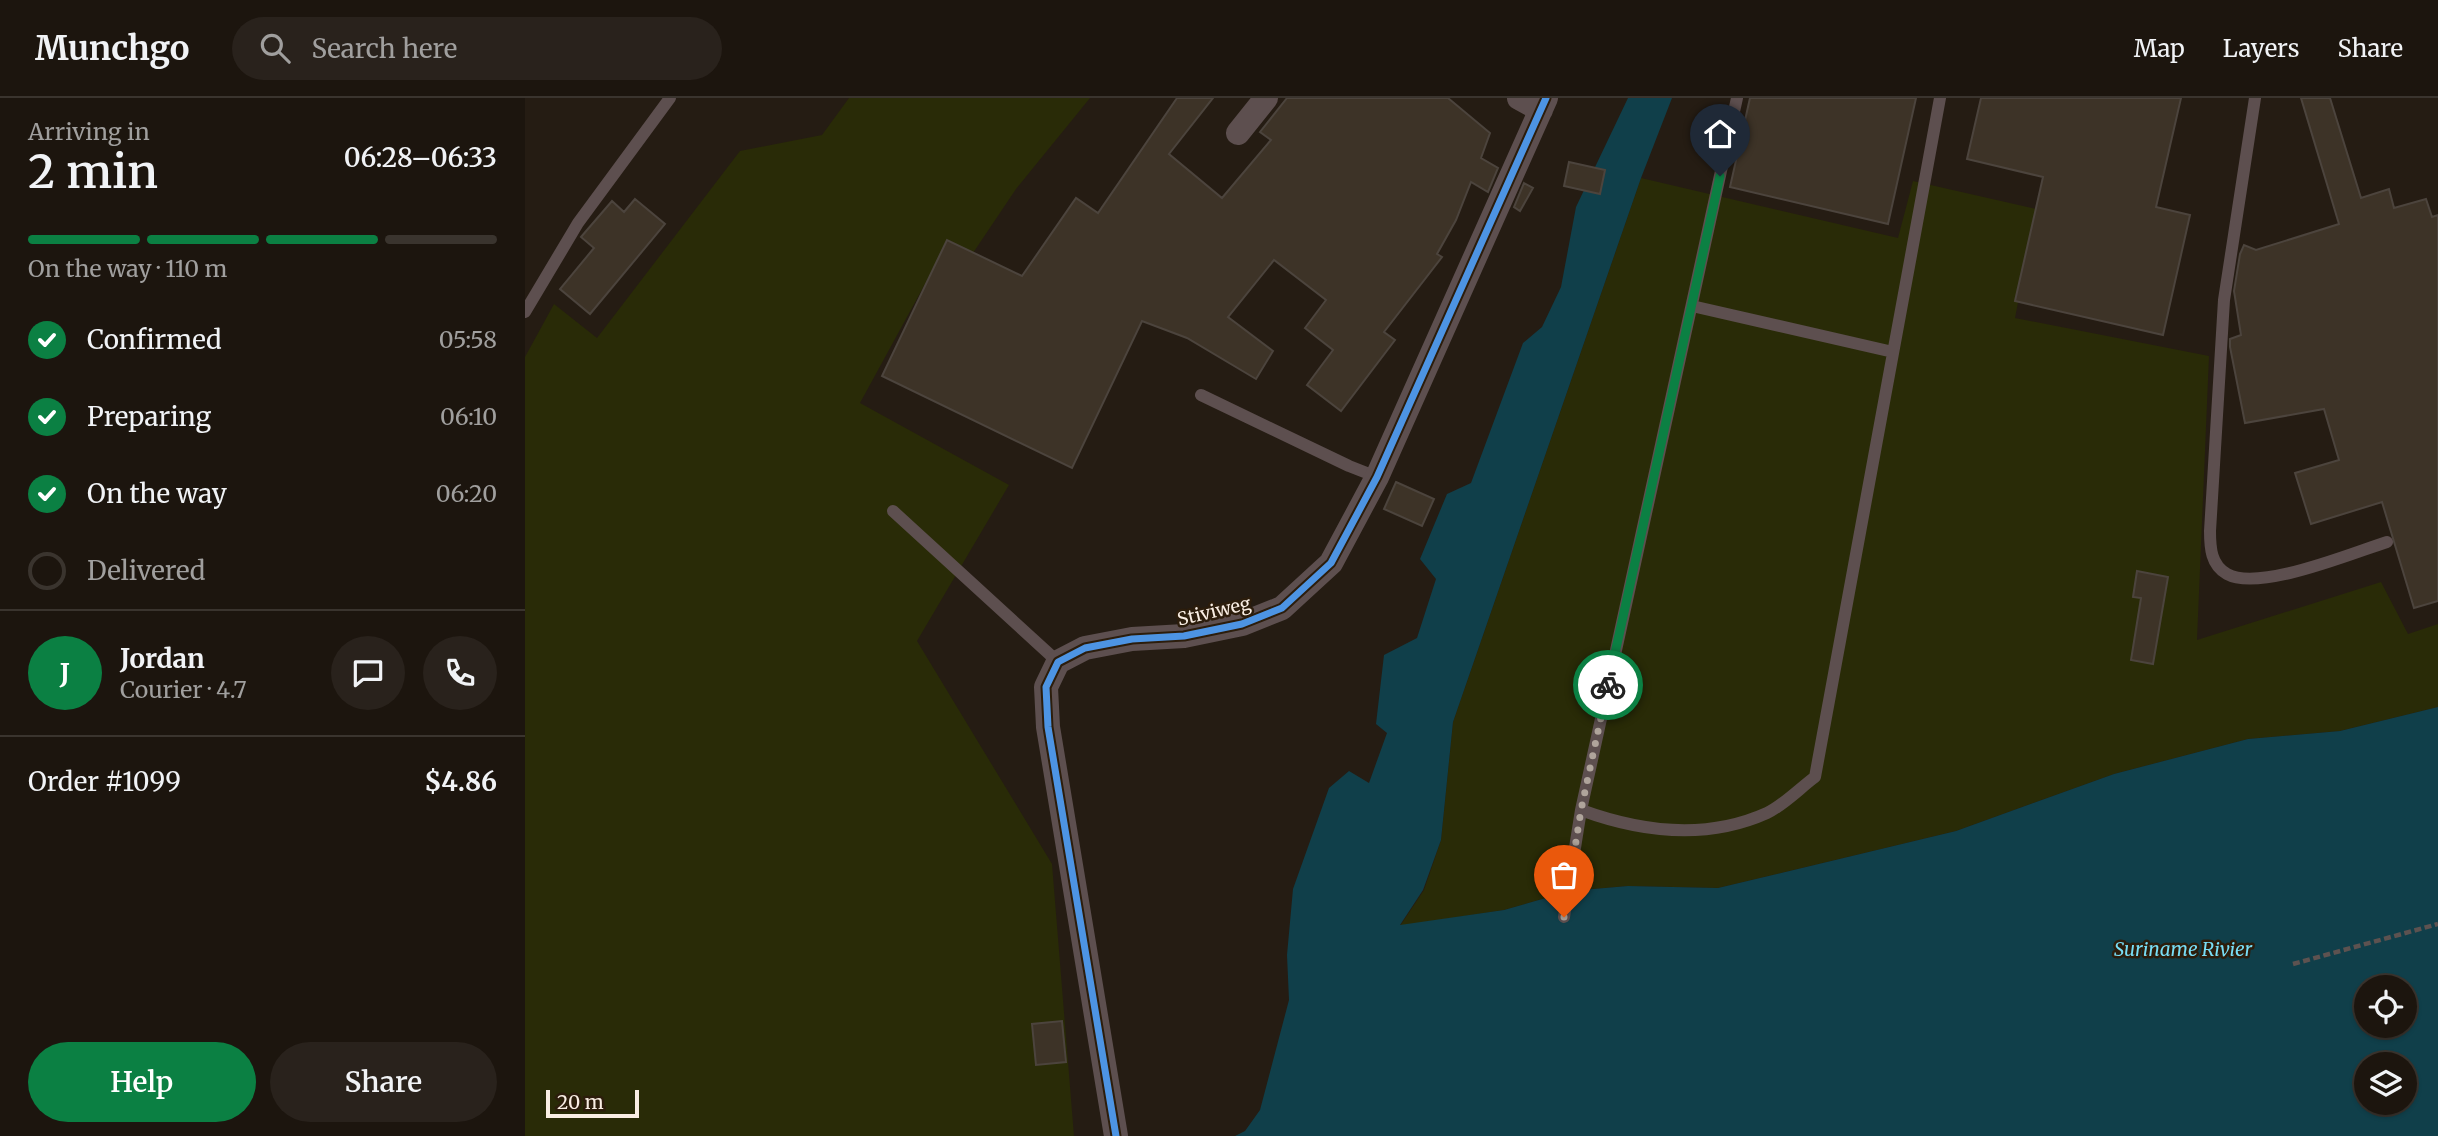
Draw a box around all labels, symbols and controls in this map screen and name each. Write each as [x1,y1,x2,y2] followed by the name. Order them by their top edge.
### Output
[232,17,722,80] search box
[35,28,190,69] text: Munchgo
[256,29,294,67] icon: search
[312,32,457,65] text: Search here
[2134,33,2185,64] text: Map
[2223,33,2299,64] text: Layers
[2337,33,2403,64] text: Share
[1690,104,1750,176] pin
[1701,115,1739,153] icon: home
[28,117,150,146] text: Arriving in
[344,141,497,174] text: 06:28–06:33
[28,143,158,201] text: 2 min
[28,254,227,283] text: On the way · 110 m
[28,321,66,359] icon: check
[87,323,222,356] text: Confirmed
[439,325,497,354] text: 05:58
[28,398,66,436] icon: check
[87,400,211,433] text: Preparing
[440,402,497,431] text: 06:10
[28,475,66,513] icon: check
[87,477,227,510] text: On the way
[436,479,497,508] text: 06:20
[87,554,206,587] text: Delivered
[1175,591,1253,631] street label: Stiviweg
[331,636,405,710] button: chat
[423,636,497,710] button: phone
[120,642,205,675] text: Jordan
[1573,650,1643,720] courier
[60,657,70,690] text: J
[1589,666,1627,704] icon: bike
[120,675,247,704] text: Courier · 4.7
[28,765,181,798] text: Order #1099
[424,765,497,798] text: $4.86
[1534,845,1594,917] pin
[1545,856,1583,894] icon: bag
[2114,937,2252,961] water label: Suriname Rivier
[2354,975,2417,1115] map controls
[2354,975,2417,1038] button: locate
[28,1042,256,1122] button: Help
[270,1042,497,1122] button: Share
[2354,1052,2417,1115] button: layers
[546,1087,639,1119] scale bar
[557,1090,604,1114] text: 20 m

